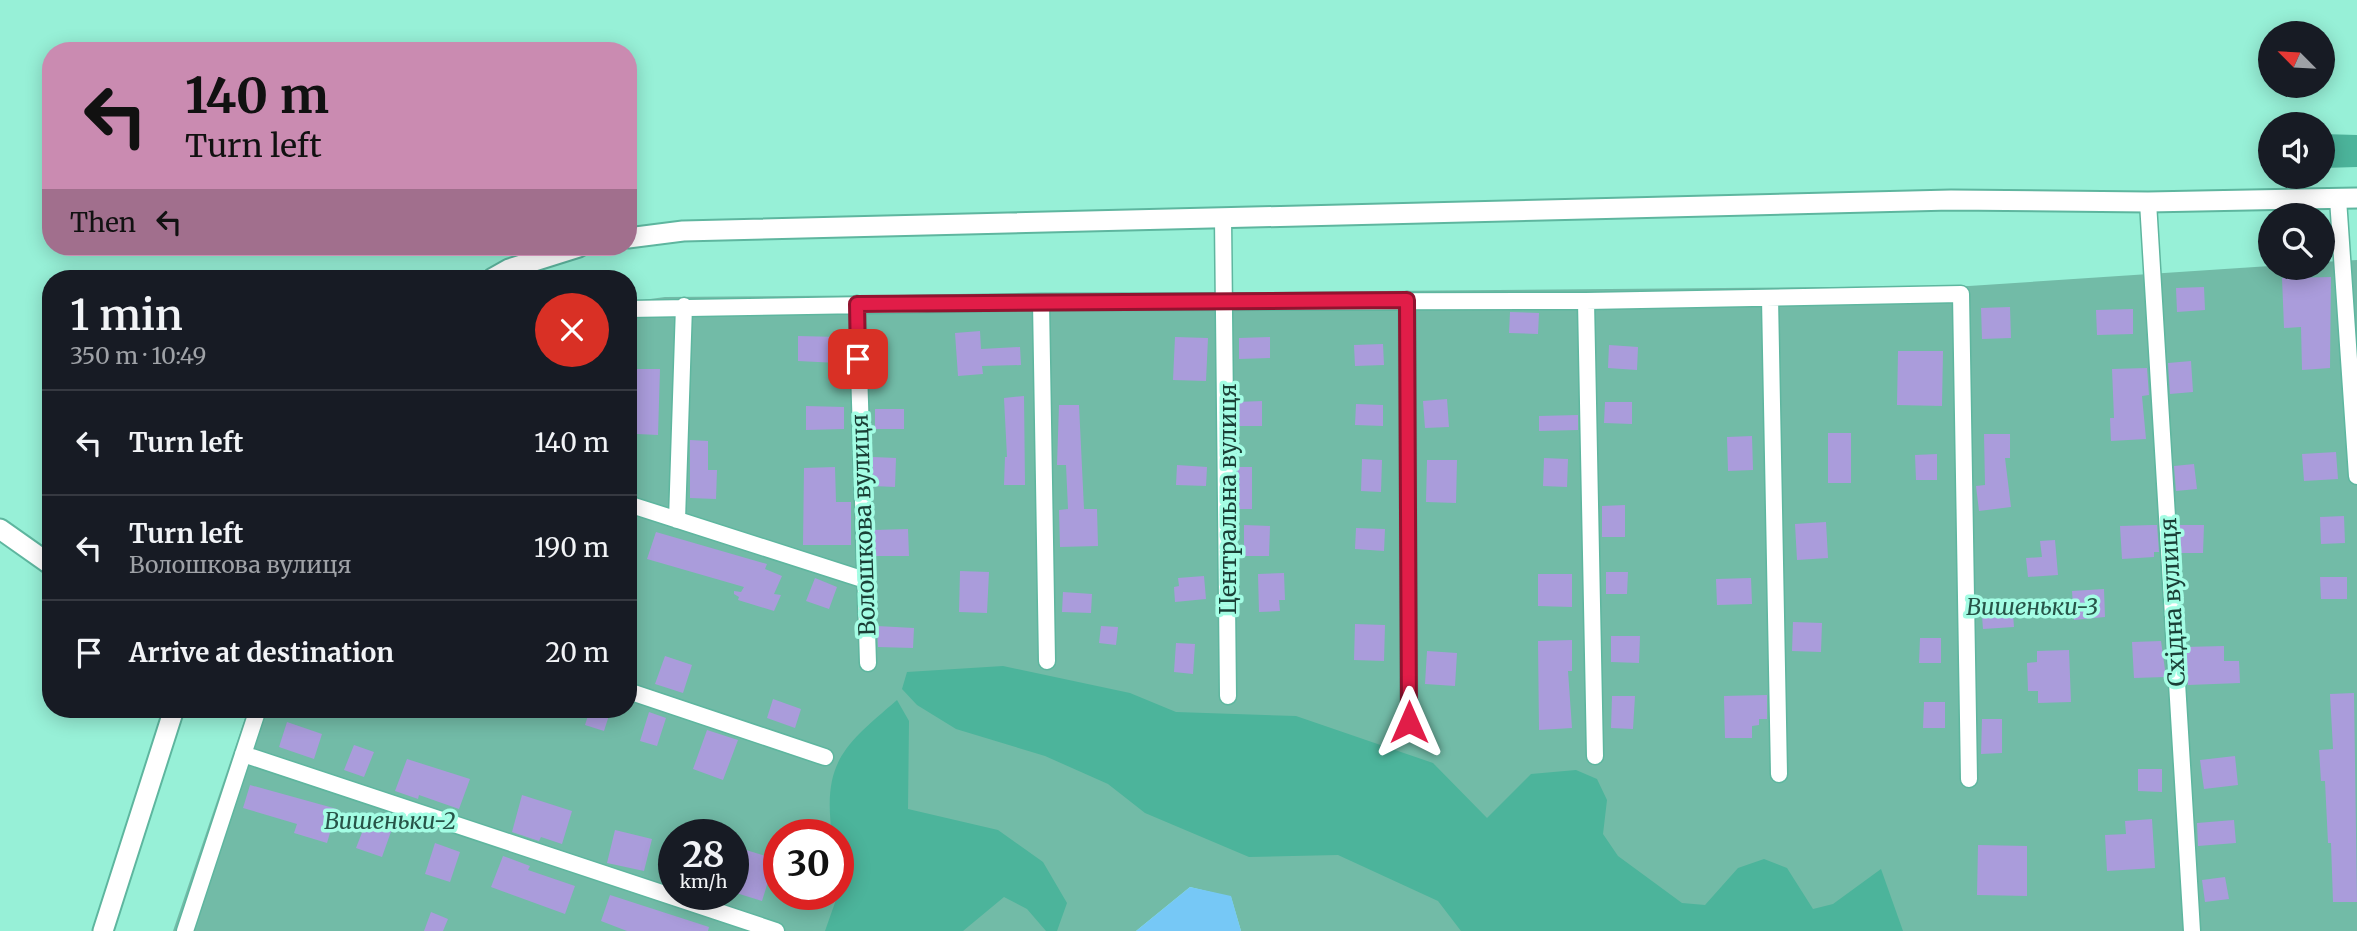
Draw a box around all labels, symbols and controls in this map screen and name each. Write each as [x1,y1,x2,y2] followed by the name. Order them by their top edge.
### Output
[2258,21,2334,98] north arrow
[2258,21,2335,280] map controls
[185,65,329,126] text: 140 m
[70,70,161,161] icon: left
[2258,112,2335,189] button: sound
[185,126,322,166] text: Turn left
[150,203,188,241] icon: left
[2258,203,2335,280] button: search
[70,206,136,239] text: Then
[70,289,183,341] text: 1 min
[535,293,609,367] button: close
[828,329,888,389] pin
[839,340,877,378] icon: arrive
[70,341,206,370] text: 350 m · 10:49
[1213,383,1242,615] street label: Центральна вулиця
[845,413,881,637] street label: Волошкова вулиця
[70,424,108,462] icon: left
[129,426,243,459] text: Turn left
[534,426,609,459] text: 140 m
[129,517,243,550] text: Turn left
[2153,517,2191,687] street label: Східна вулиця
[70,529,108,567] icon: left
[534,531,609,564] text: 190 m
[129,550,351,579] text: Волошкова вулиця
[1966,592,2098,621] park label: Вишеньки-3
[70,634,108,672] icon: arrive
[129,636,394,669] text: Arrive at destination
[545,636,609,669] text: 20 m
[1372,685,1446,759] position arrow
[324,806,456,835] park label: Вишеньки-2
[763,819,854,910] speed limit sign: 30
[682,833,725,877] text: 28
[680,870,727,893] text: km/h

